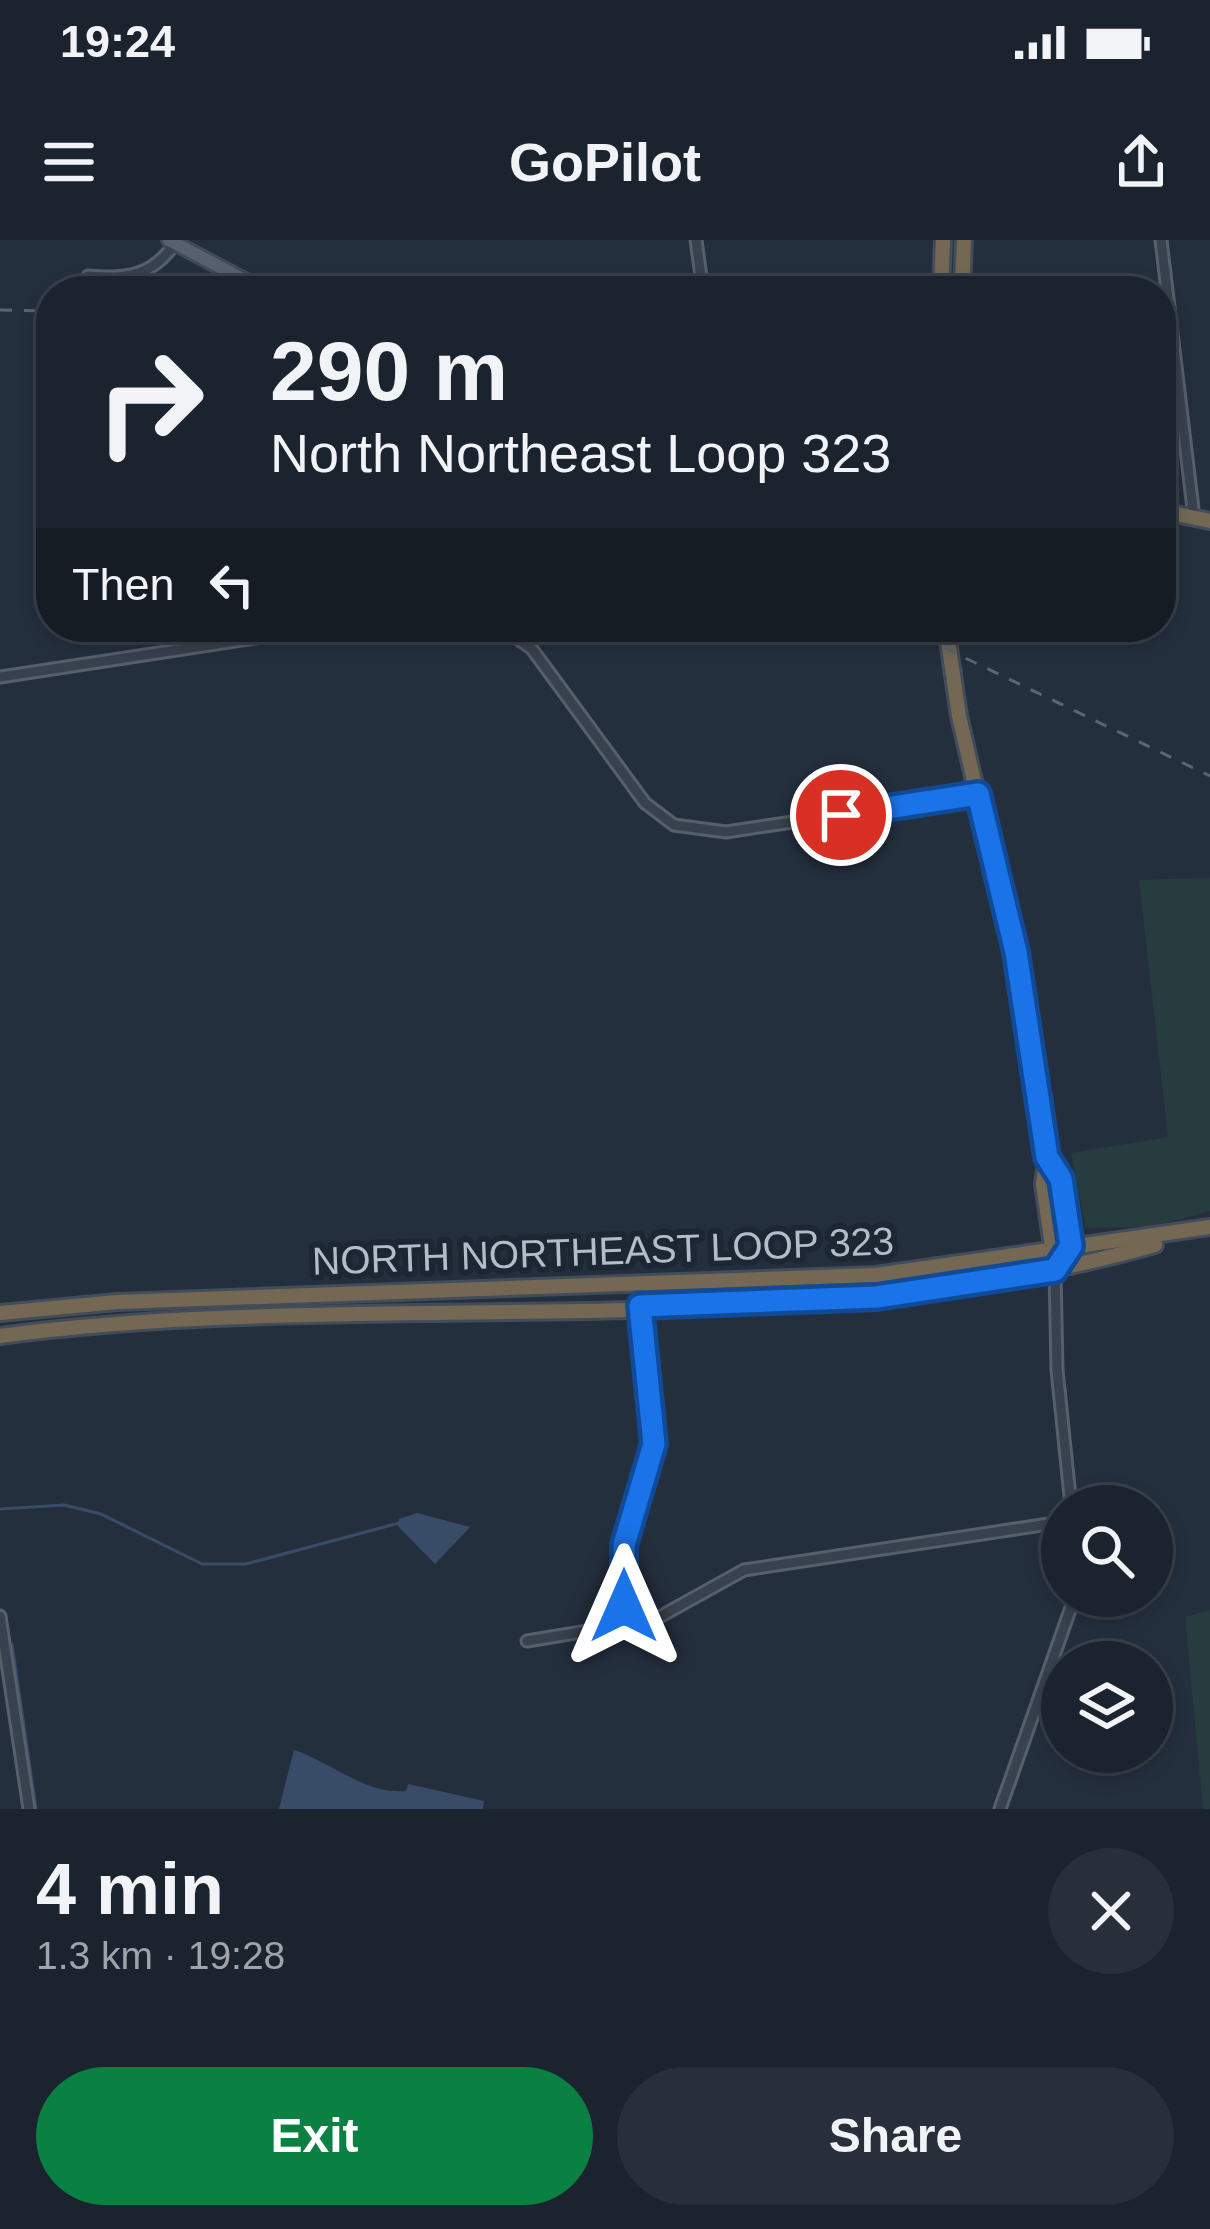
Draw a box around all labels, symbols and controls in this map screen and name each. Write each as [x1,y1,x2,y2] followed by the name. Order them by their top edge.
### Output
[60,16,175,67] text: 19:24
[36,129,102,195] icon: menu
[1108,129,1174,195] icon: share
[509,132,701,192] text: GoPilot
[72,324,228,480] icon: right
[270,324,508,418] text: 290 m
[270,423,891,483] text: North Northeast Loop 323
[199,552,265,618] icon: left
[72,559,175,610] text: Then
[790,764,892,866] pin
[808,782,874,848] icon: arrive
[311,1219,895,1283] street label: NORTH NORTHEAST LOOP 323
[1041,1485,1173,1773] map controls
[1041,1485,1173,1617] button: search
[561,1543,687,1669] position arrow
[1041,1641,1173,1773] button: layers
[1048,1848,1174,1974] button: close
[36,1849,224,1929] text: 4 min
[36,1934,285,1977] text: 1.3 km · 19:28
[36,2067,593,2205] button: Exit
[617,2067,1174,2205] button: Share

